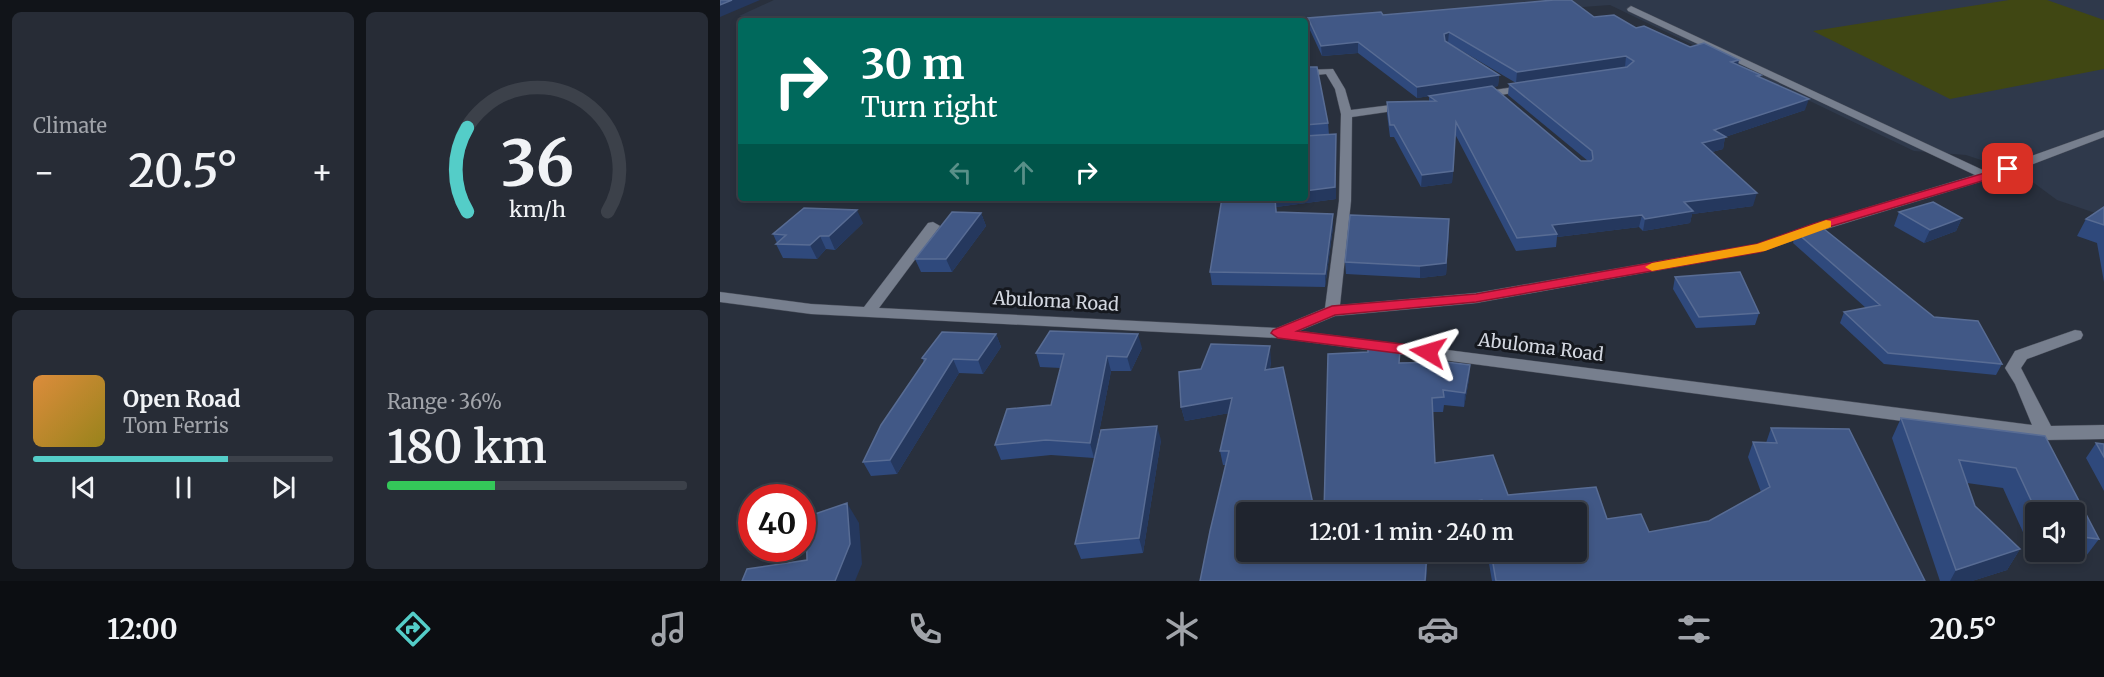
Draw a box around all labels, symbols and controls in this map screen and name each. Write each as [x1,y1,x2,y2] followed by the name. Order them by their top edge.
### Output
[861,38,965,90] text: 30 m
[762,42,840,120] icon: right
[861,90,998,124] text: Turn right
[33,113,107,138] text: Climate
[500,125,574,203] text: 36
[128,143,238,199] text: 20.5°
[1982,143,2033,194] pin
[33,152,55,193] text: −
[311,152,333,193] text: +
[1991,152,2024,185] icon: arrive
[944,156,977,189] icon: left
[1007,156,1040,189] icon: ahead
[1070,156,1103,189] icon: right
[509,196,565,223] text: km/h
[991,286,1120,316] street label: Abuloma Road
[1396,320,1460,384] position arrow
[1476,328,1605,366] street label: Abuloma Road
[123,385,241,413] text: Open Road
[387,389,502,414] text: Range · 36%
[123,413,229,438] text: Tom Ferris
[387,419,547,475] text: 180 km
[67,471,100,504] icon: previous
[167,471,200,504] icon: pause
[267,471,300,504] icon: next
[738,484,816,562] speed limit sign: 40
[2025,502,2085,562] map controls
[2025,502,2085,562] button: sound
[1309,518,1514,546] text: 12:01 · 1 min · 240 m
[392,608,434,650] icon: directions
[648,608,690,650] icon: music
[904,608,946,650] icon: phone
[1161,608,1203,650] icon: climate
[1417,608,1459,650] icon: car
[1673,608,1715,650] icon: filters
[107,612,178,646] text: 12:00
[1929,612,1997,646] text: 20.5°

